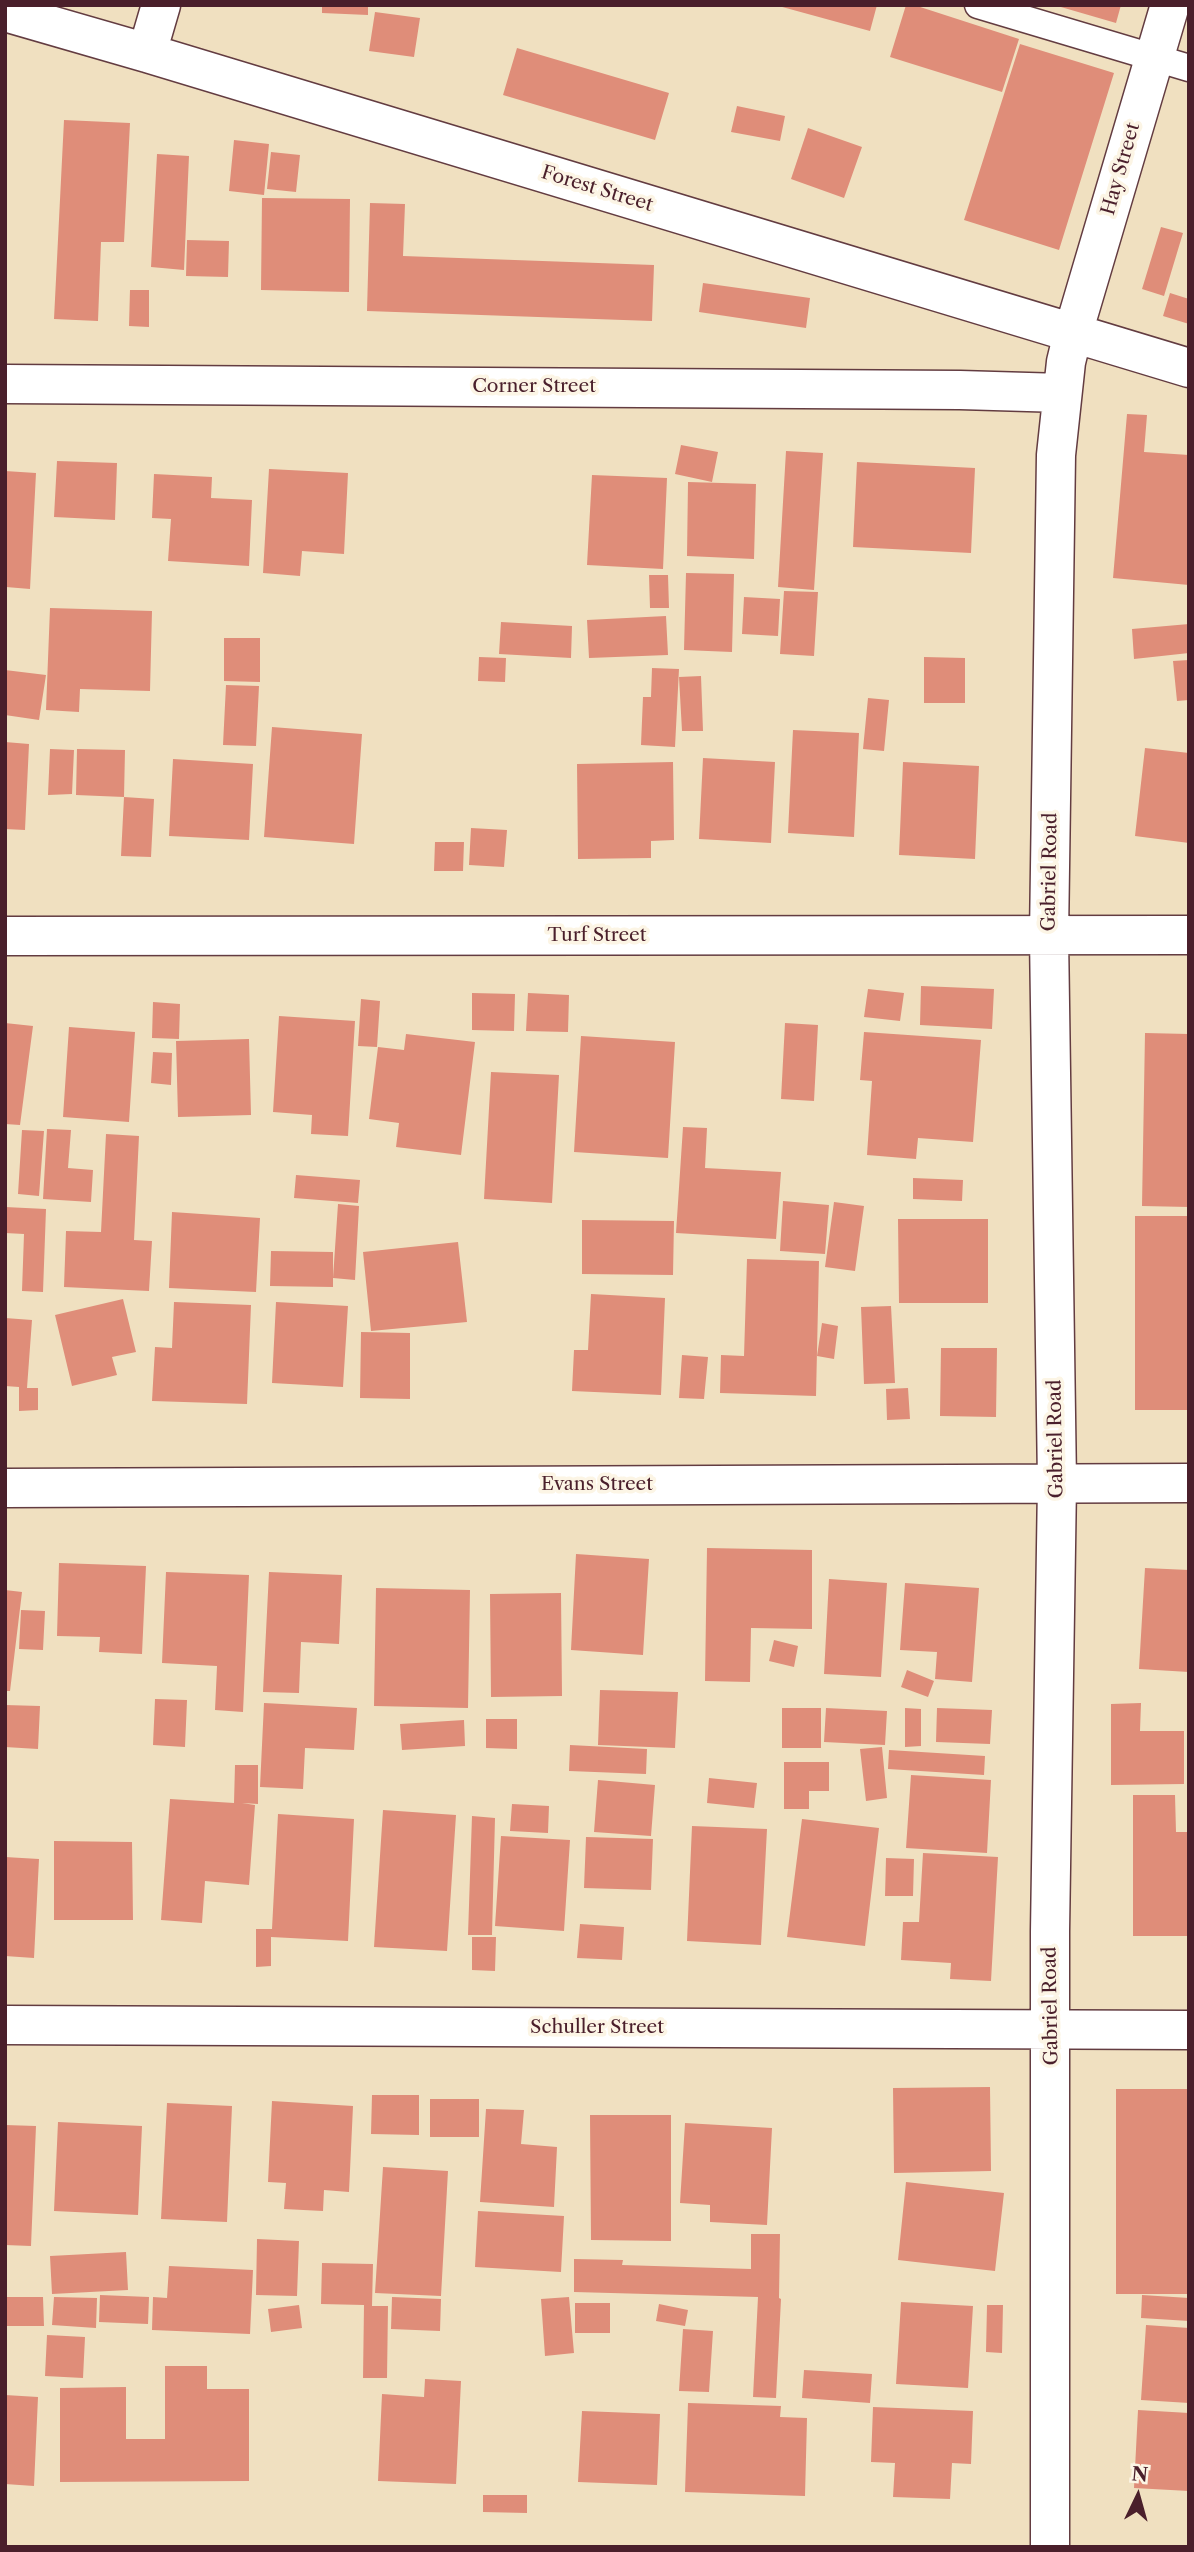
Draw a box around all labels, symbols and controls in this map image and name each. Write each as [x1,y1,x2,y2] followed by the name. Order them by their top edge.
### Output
[1097,120,1145,218] street label: Hay Street
[538,161,656,217] street label: Forest Street
[472,376,596,398] street label: Corner Street
[1038,812,1062,932] street label: Gabriel Road
[548,925,646,947] street label: Turf Street
[1044,1379,1068,1499] street label: Gabriel Road
[541,1474,653,1496] street label: Evans Street
[1039,1946,1063,2066] street label: Gabriel Road
[530,2017,664,2039] street label: Schuller Street
[1103,2461,1173,2531] north arrow
[1131,2462,1149,2487] text: N

